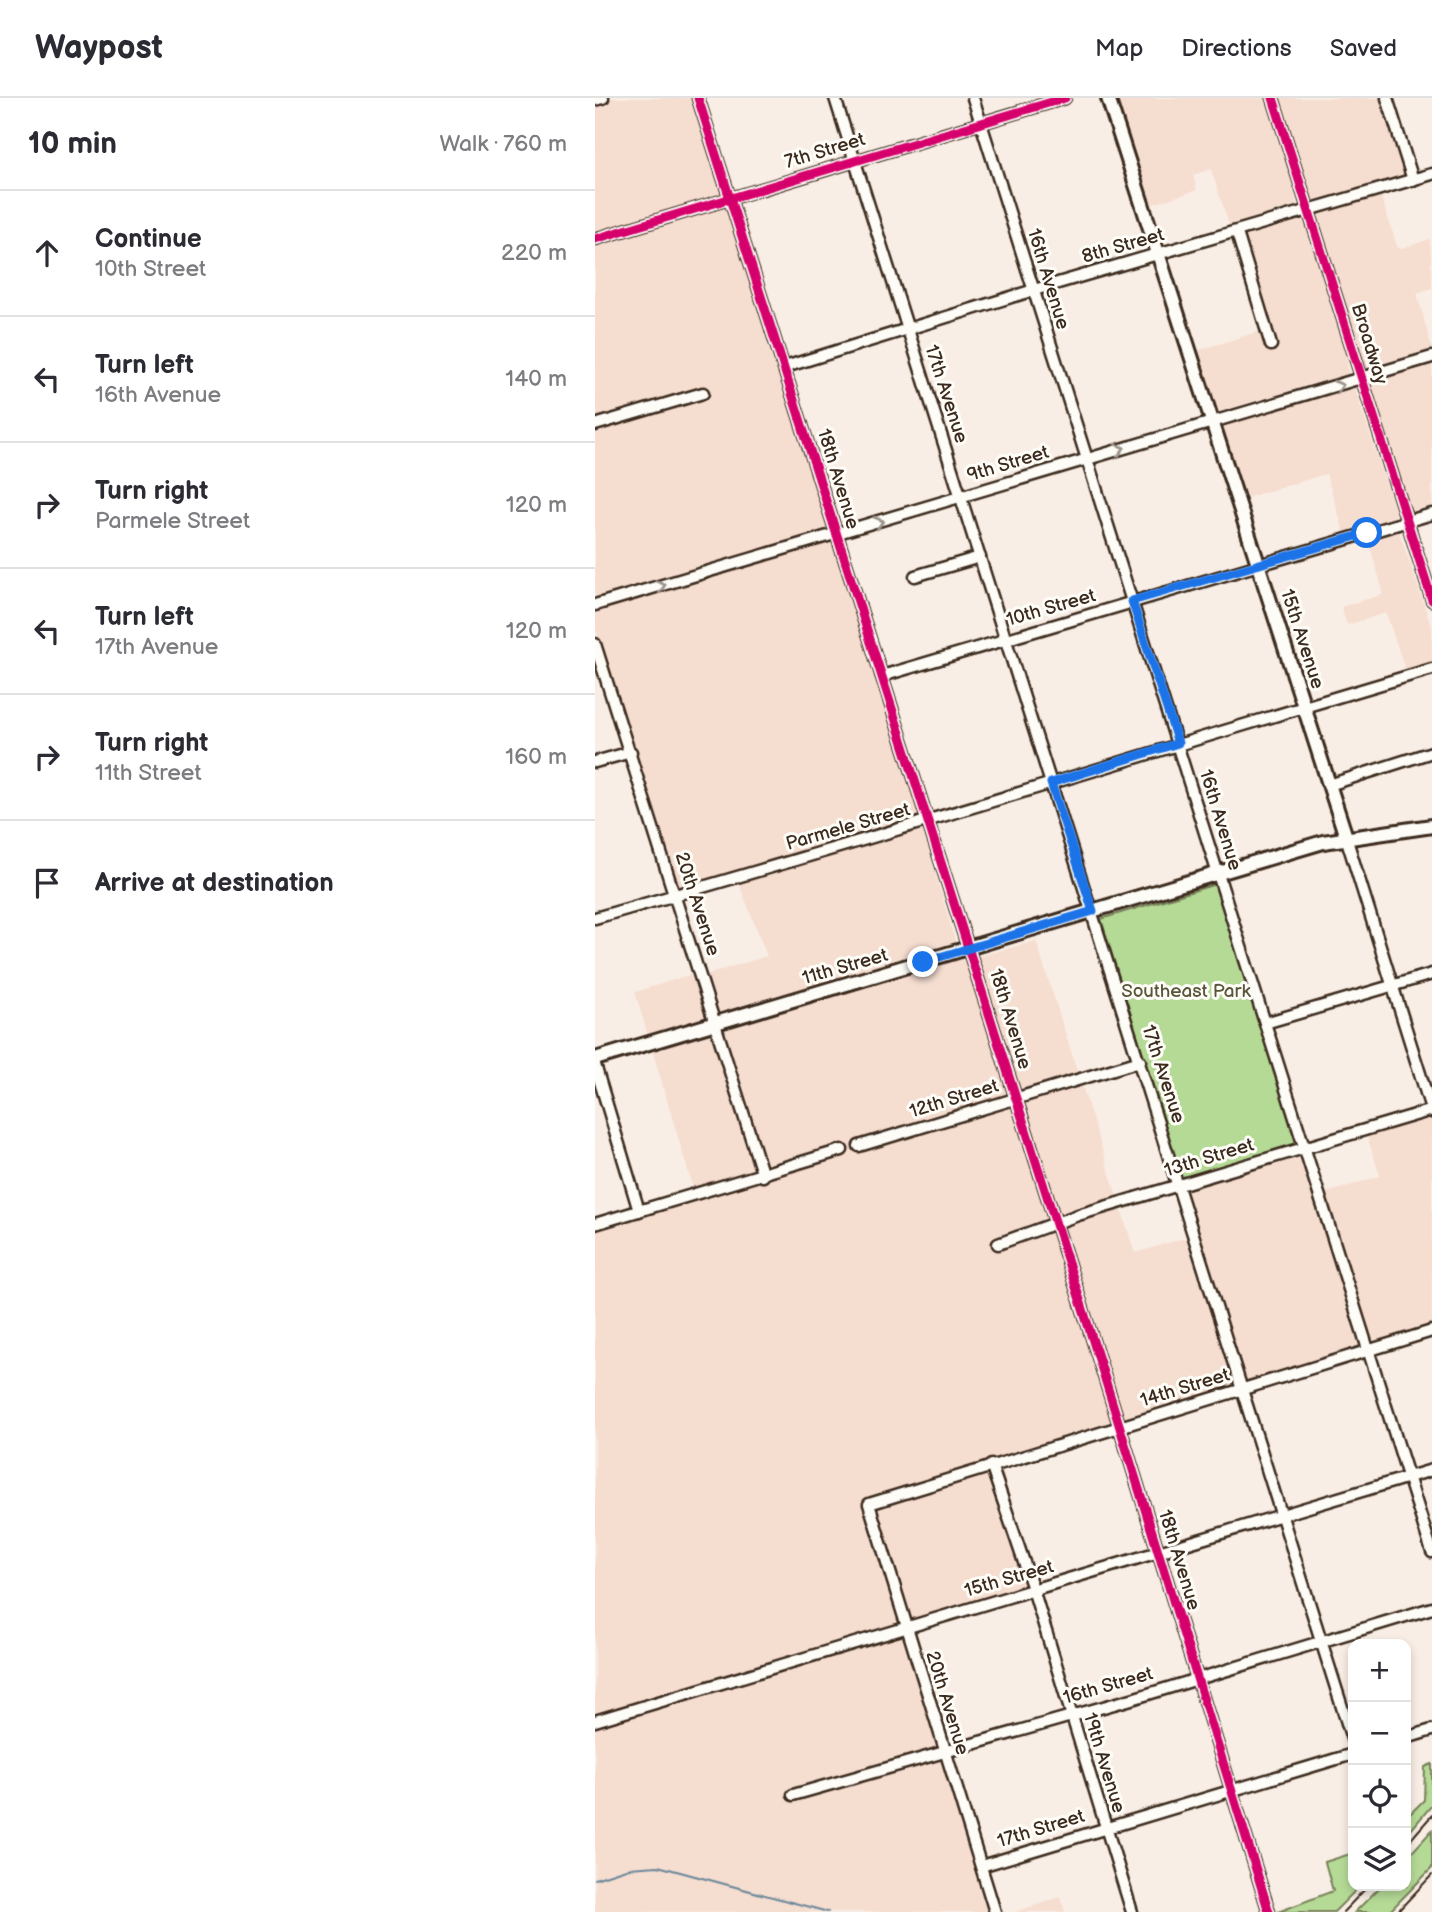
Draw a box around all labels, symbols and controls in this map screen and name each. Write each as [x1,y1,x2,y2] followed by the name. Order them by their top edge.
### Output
[35,28,163,68] text: Waypost
[1095,34,1143,63] text: Map
[1181,34,1292,63] text: Directions
[1330,34,1397,63] text: Saved
[28,126,117,162] text: 10 min
[782,128,868,174] street label: 7th Street
[439,130,567,158] text: Walk · 760 m
[1079,223,1167,269] street label: 8th Street
[95,224,202,255] text: Continue
[1022,226,1074,332] street label: 16th Avenue
[28,234,66,272] icon: ahead
[501,239,567,267] text: 220 m
[95,255,206,283] text: 10th Street
[1346,301,1392,388] street label: Broadway
[919,342,973,446] street label: 17th Avenue
[95,350,194,381] text: Turn left
[28,360,66,398] icon: left
[505,365,567,393] text: 140 m
[1332,379,1344,394] one-way arrow
[95,381,221,409] text: 16th Avenue
[812,426,864,532] street label: 18th Avenue
[964,441,1052,487] street label: 9th Street
[1114,443,1126,457] one-way arrow
[95,476,208,507] text: Turn right
[28,486,66,524] icon: right
[506,491,567,519] text: 120 m
[95,507,250,535] text: Parmele Street
[872,516,885,530] one-way arrow
[1351,517,1382,548] route start
[654,579,666,594] one-way arrow
[1004,584,1098,632] street label: 10th Street
[1275,586,1329,692] street label: 15th Avenue
[95,602,194,633] text: Turn left
[28,612,66,650] icon: left
[506,617,567,645] text: 120 m
[95,633,218,661] text: 17th Avenue
[95,728,208,759] text: Turn right
[28,738,66,776] icon: right
[505,743,567,771] text: 160 m
[95,759,202,787] text: 11th Street
[1194,767,1246,873] street label: 16th Avenue
[783,798,913,856] street label: Parmele Street
[669,849,725,959] street label: 20th Avenue
[28,864,66,902] icon: arrive
[95,868,334,899] text: Arrive at destination
[800,944,891,990] street label: 11th Street
[907,946,938,977] route end
[984,966,1036,1072] street label: 18th Avenue
[1121,980,1251,1003] park label: Southeast Park
[1136,1022,1190,1126] street label: 17th Avenue
[907,1075,1001,1123] street label: 12th Street
[1161,1133,1257,1182] street label: 13th Street
[1138,1363,1233,1412] street label: 14th Street
[1153,1507,1205,1613] street label: 18th Avenue
[962,1555,1056,1603] street label: 15th Street
[1348,1639,1411,1891] map controls
[1348,1639,1411,1702] button: +
[920,1648,974,1758] street label: 20th Avenue
[1060,1662,1156,1710] street label: 16th Street
[1348,1702,1411,1765] button: −
[1078,1710,1130,1816] street label: 19th Avenue
[1348,1765,1411,1828] button: locate
[995,1805,1088,1853] street label: 17th Street
[1348,1828,1411,1891] button: layers

